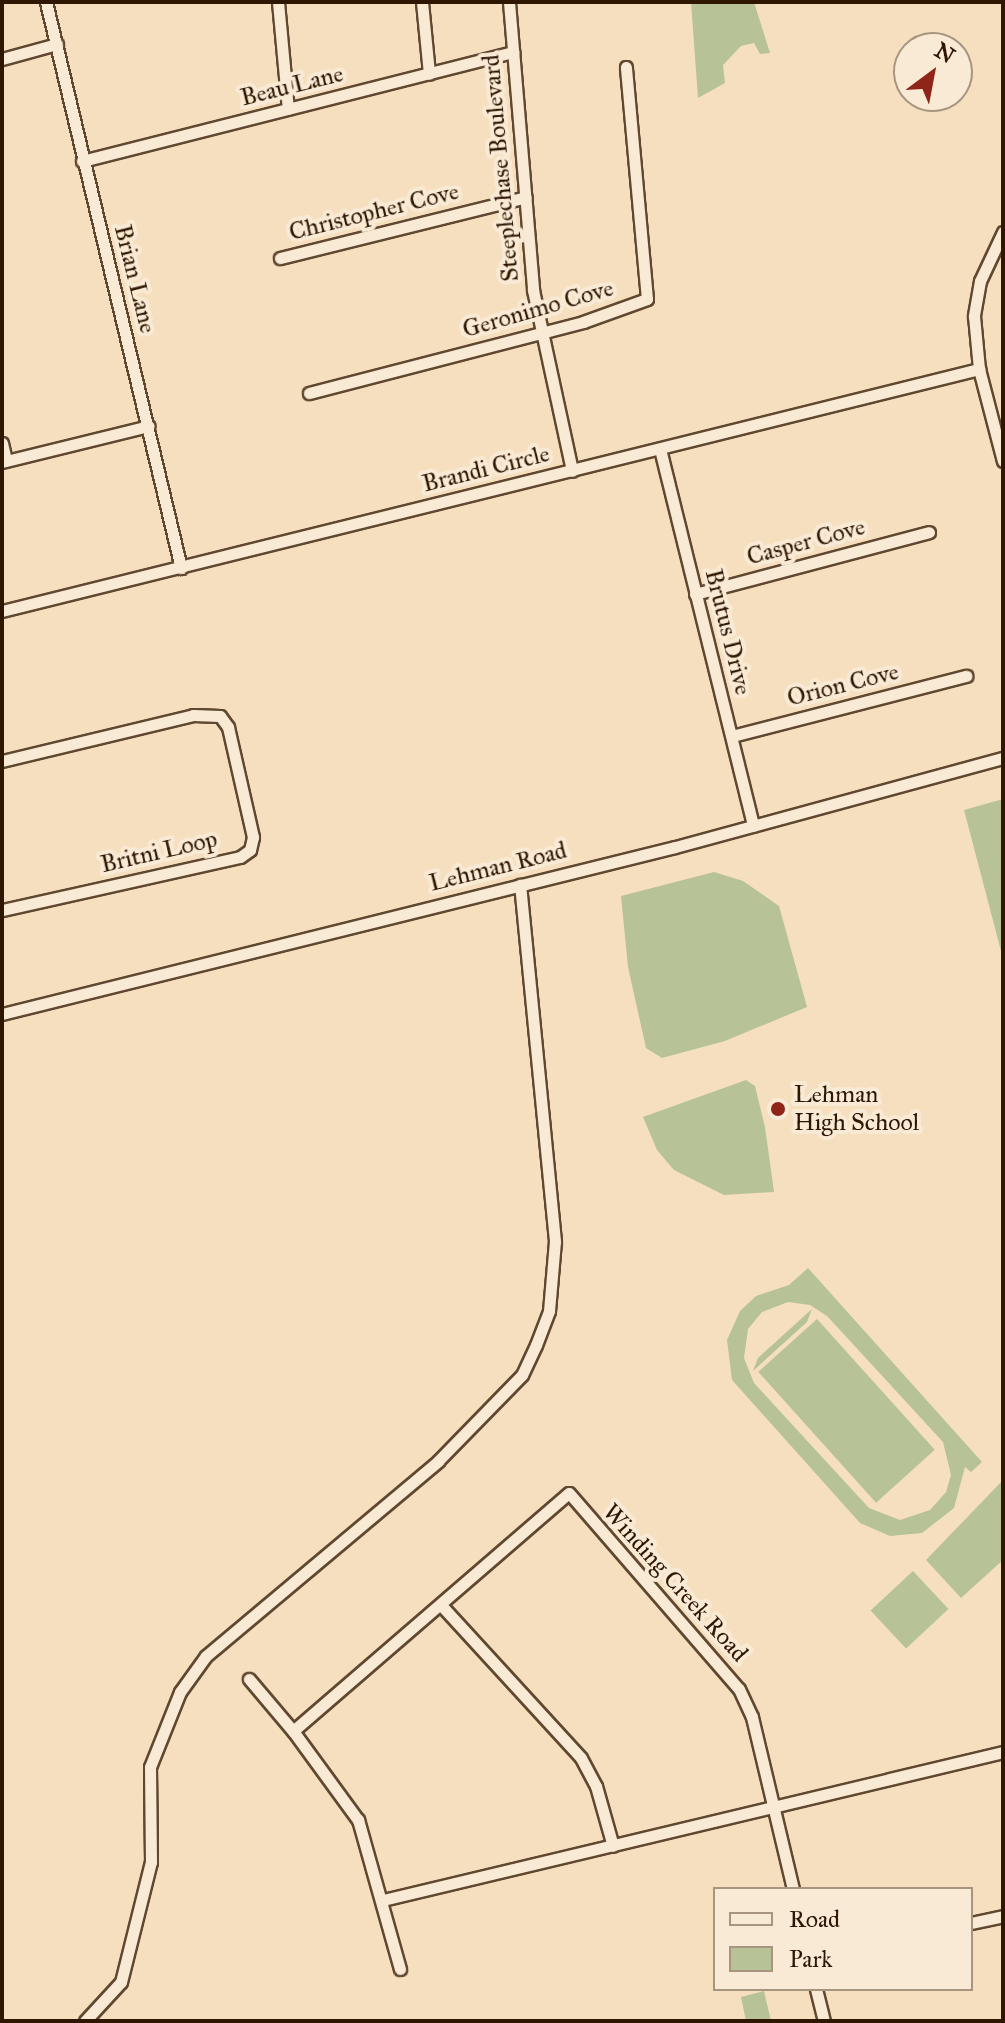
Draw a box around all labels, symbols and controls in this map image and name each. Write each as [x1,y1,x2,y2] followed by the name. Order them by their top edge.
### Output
[893,32,973,112] north arrow
[930,37,960,69] text: N
[477,53,525,283] street label: Steeplechase Boulevard
[238,59,346,113] street label: Beau Lane
[286,177,462,247] street label: Christopher Cove
[108,222,162,336] street label: Brian Lane
[459,274,617,344] street label: Geronimo Cove
[419,439,553,499] street label: Brandi Circle
[744,512,868,572] street label: Casper Cove
[698,566,758,698] street label: Brutus Drive
[784,657,902,713] street label: Orion Cove
[98,825,220,879] street label: Britni Loop
[426,836,570,898] street label: Lehman Road
[794,1081,919,1137] place label: Lehman High School
[769,1100,787,1118] marker: Lehman High School
[596,1498,754,1668] street label: Winding Creek Road
[713,1887,973,1991] legend
[789,1904,840,1934] text: Road
[789,1944,832,1974] text: Park

